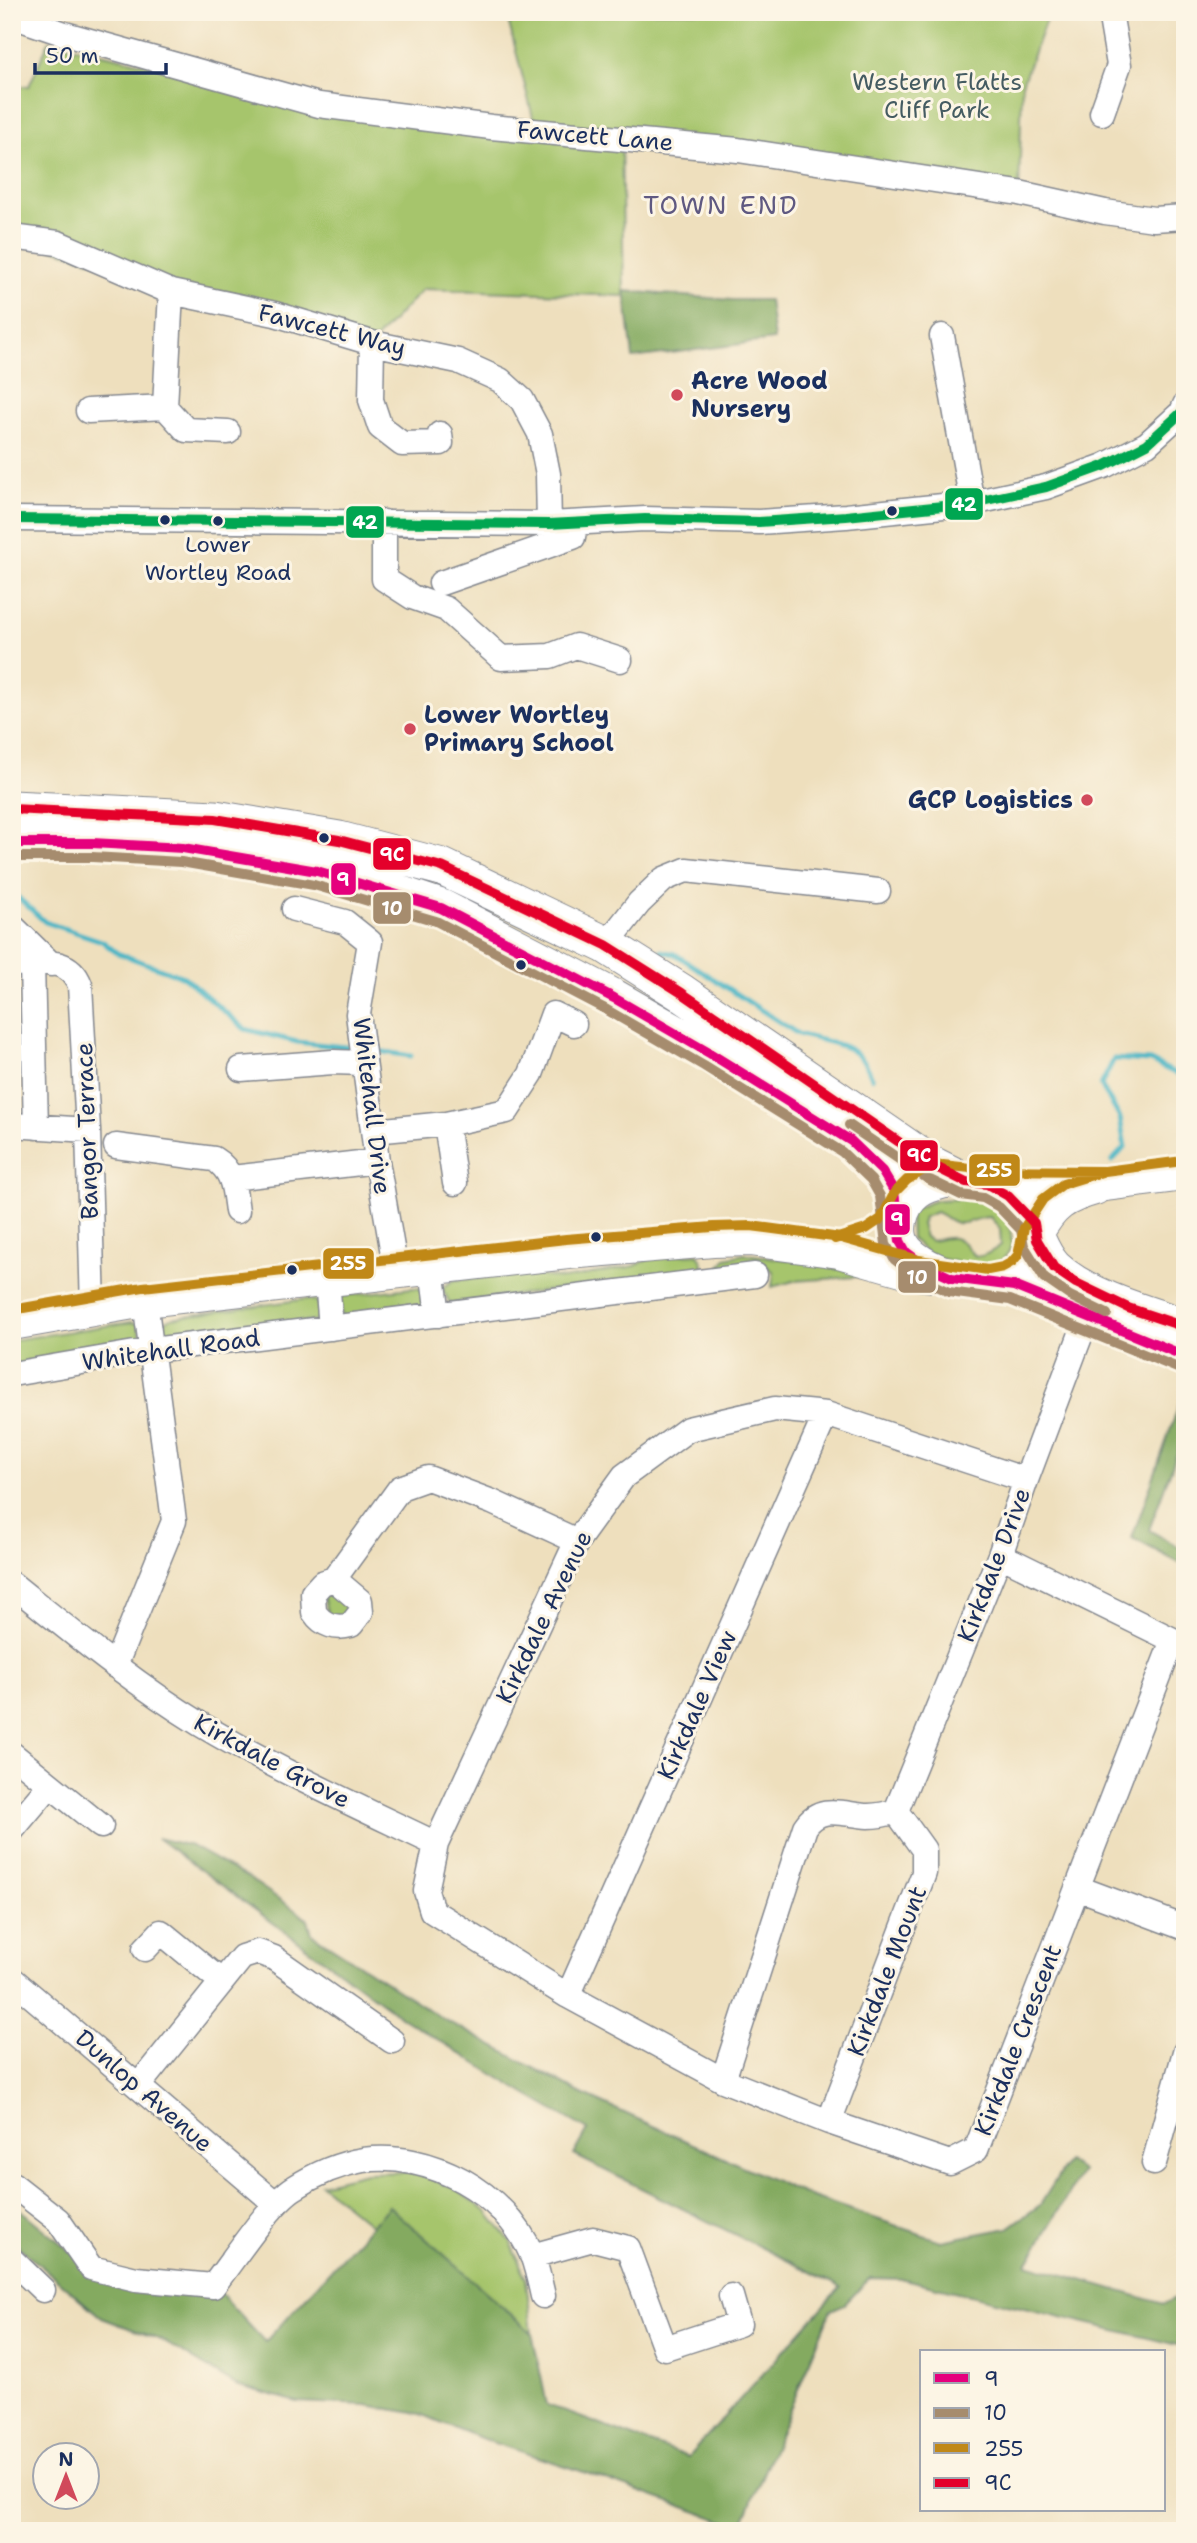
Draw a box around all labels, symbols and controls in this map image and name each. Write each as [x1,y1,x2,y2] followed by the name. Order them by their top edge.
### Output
[35,32,166,76] scale bar
[46,42,99,70] text: 50 m
[852,66,1022,126] park label: Western Flatts Cliff Park
[515,113,675,159] street label: Fawcett Lane
[643,187,799,222] district label: TOWN END
[255,296,409,364] street label: Fawcett Way
[691,365,828,425] place label: Acre Wood Nursery
[669,387,685,403] marker: Acre Wood Nursery
[944,487,984,521] line badge: 42
[951,492,977,517] text: 42
[885,504,899,518] unlabelled marker
[345,505,385,539] line badge: 42
[352,510,378,535] text: 42
[158,513,172,527] unlabelled marker
[211,514,225,528] marker: Lower Wortley Road
[145,530,291,587] place label: Lower Wortley Road
[424,699,614,759] place label: Lower Wortley Primary School
[402,721,418,737] marker: Lower Wortley Primary School
[908,784,1073,816] place label: GCP Logistics
[1079,792,1095,808] marker: GCP Logistics
[317,831,331,845] unlabelled marker
[372,837,412,871] line badge: 9C
[380,842,404,867] text: 9C
[330,862,357,896] line badge: 9
[336,867,350,892] text: 9
[372,891,412,925] line badge: 10
[381,896,403,921] text: 10
[514,958,528,972] unlabelled marker
[345,1016,399,1196] street label: Whitehall Drive
[68,1042,106,1220] street label: Bangor Terrace
[899,1139,939,1172] line badge: 9C
[907,1143,931,1168] text: 9C
[968,1153,1021,1187] line badge: 255
[976,1158,1013,1183] text: 255
[884,1203,911,1236] line badge: 9
[890,1207,904,1232] text: 9
[589,1230,603,1244] unlabelled marker
[322,1247,375,1280] line badge: 255
[330,1251,367,1276] text: 255
[897,1260,937,1294] line badge: 10
[285,1263,299,1277] unlabelled marker
[906,1265,928,1290] text: 10
[80,1322,262,1378] street label: Whitehall Road
[950,1483,1038,1647] street label: Kirkdale Drive
[488,1525,600,1709] street label: Kirkdale Avenue
[650,1625,744,1785] street label: Kirkdale View
[188,1706,356,1816] street label: Kirkdale Grove
[840,1881,934,2061] street label: Kirkdale Mount
[967,1940,1069,2140] street label: Kirkdale Crescent
[69,2023,219,2159] street label: Dunlop Avenue
[920,2350,1166,2512] legend
[984,2365,999,2393] text: 9
[984,2399,1007,2427] text: 10
[984,2435,1023,2463] text: 255
[32,2442,102,2512] north arrow
[58,2447,74,2472] text: N
[984,2469,1012,2497] text: 9C

